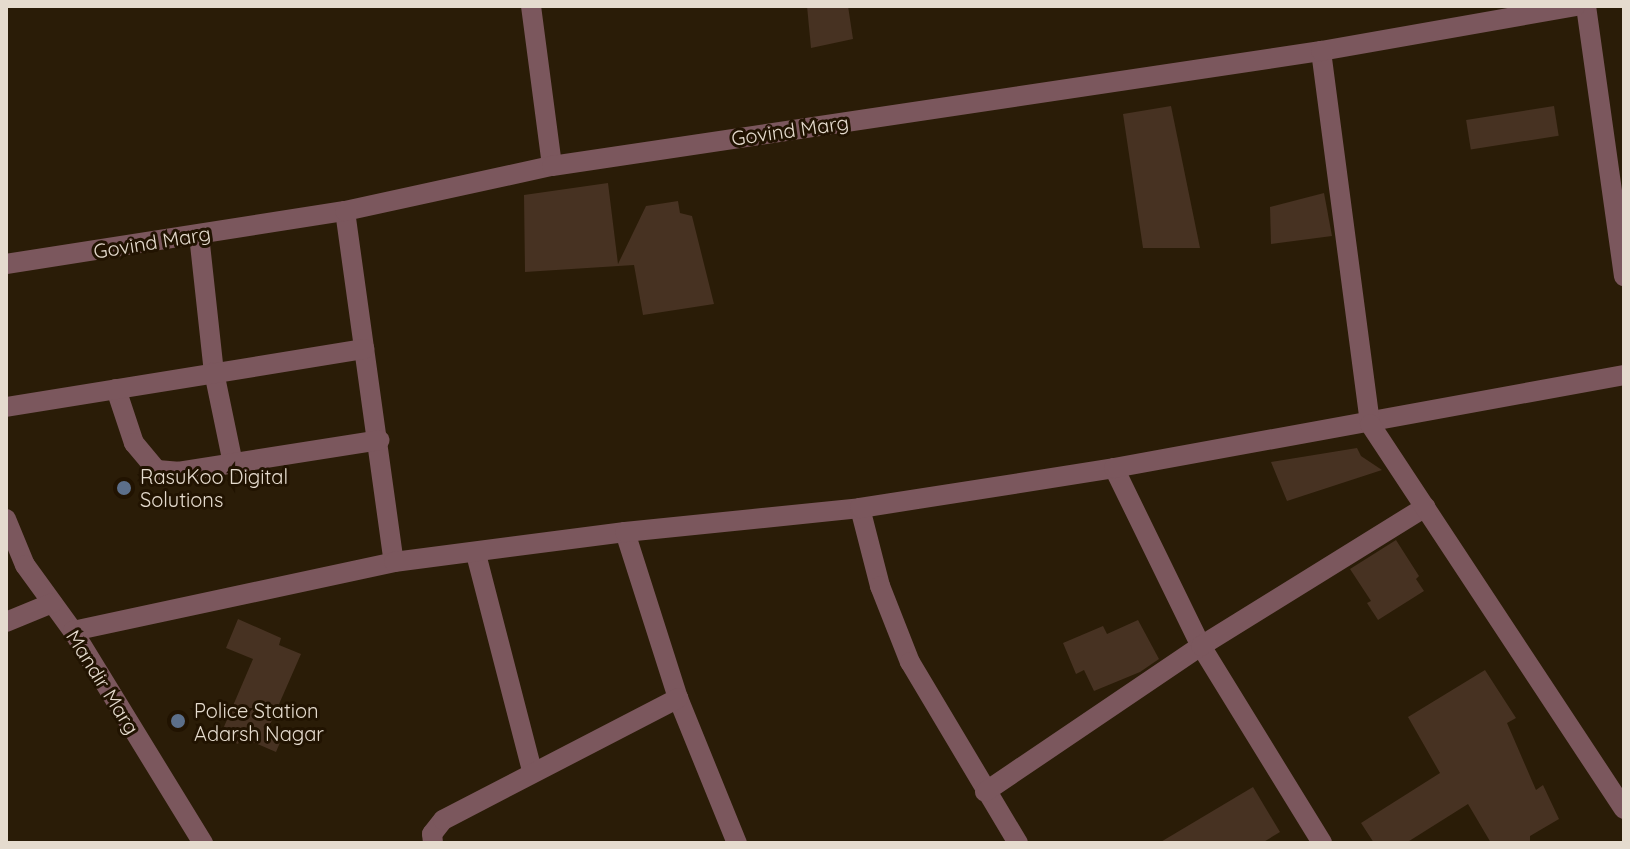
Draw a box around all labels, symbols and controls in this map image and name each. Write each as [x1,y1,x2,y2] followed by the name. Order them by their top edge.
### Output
[730,110,850,150] street label: Govind Marg
[92,221,212,263] street label: Govind Marg
[140,464,288,511] place label: RasuKoo Digital Solutions
[115,479,133,497] marker: RasuKoo Digital Solutions
[61,625,145,739] street label: Mandir Marg
[194,698,324,745] place label: Police Station Adarsh Nagar
[169,712,187,730] marker: Police Station Adarsh Nagar

